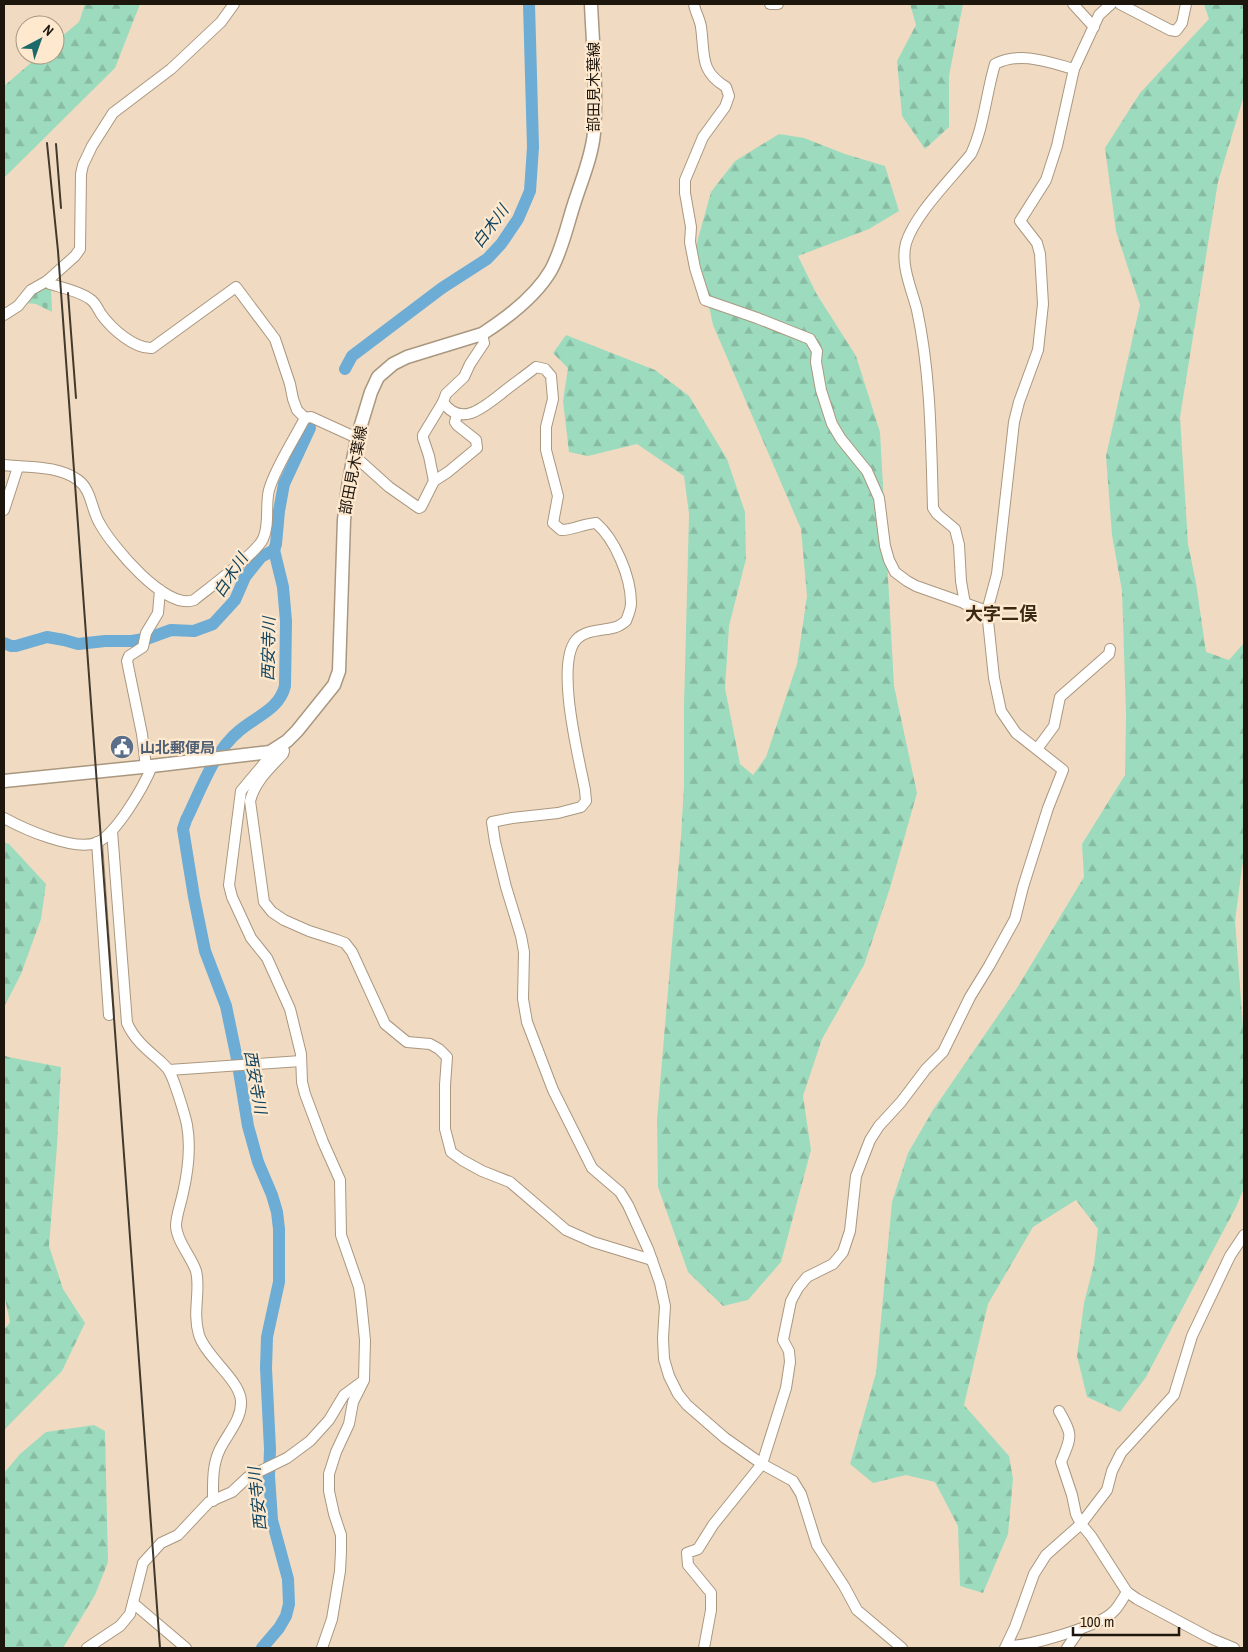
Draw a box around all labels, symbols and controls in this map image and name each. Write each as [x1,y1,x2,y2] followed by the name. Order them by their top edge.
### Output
[15,15,65,65] north arrow
[39,21,58,40] text: N
[583,42,604,132] street label: 部田見木葉線
[467,199,514,252] water label: 白木川
[334,424,372,516] street label: 部田見木葉線
[208,547,253,601] water label: 白木川
[965,601,1038,626] district label: 大字二俣
[256,615,280,681] water label: 西安寺川
[109,734,135,760] public building icon: 山北郵便局
[140,737,215,758] place label: 山北郵便局
[240,1049,273,1117] water label: 西安寺川
[243,1464,271,1532] water label: 西安寺川
[1073,1604,1179,1636] scale bar
[1080,1611,1114,1632] text: 100 m

